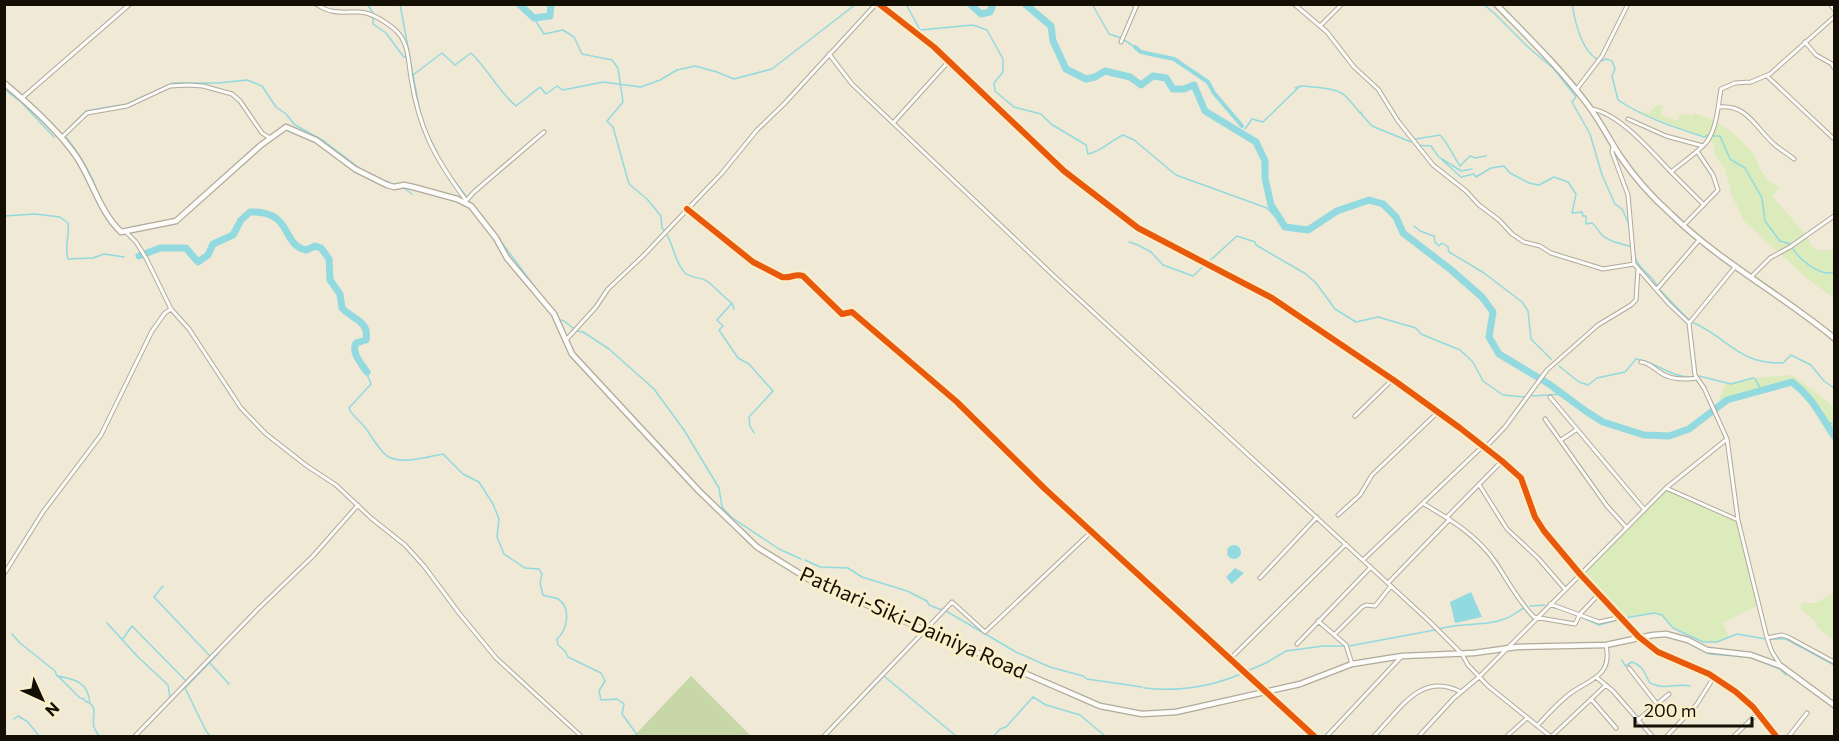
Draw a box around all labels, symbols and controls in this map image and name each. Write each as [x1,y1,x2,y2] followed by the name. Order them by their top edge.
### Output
[796,560,1031,683] street label: Pathari-Siki-Dainiya Road
[12,669,72,729] north arrow
[1635,690,1752,728] scale bar
[42,699,64,721] text: N
[1644,699,1697,721] text: 200 m

